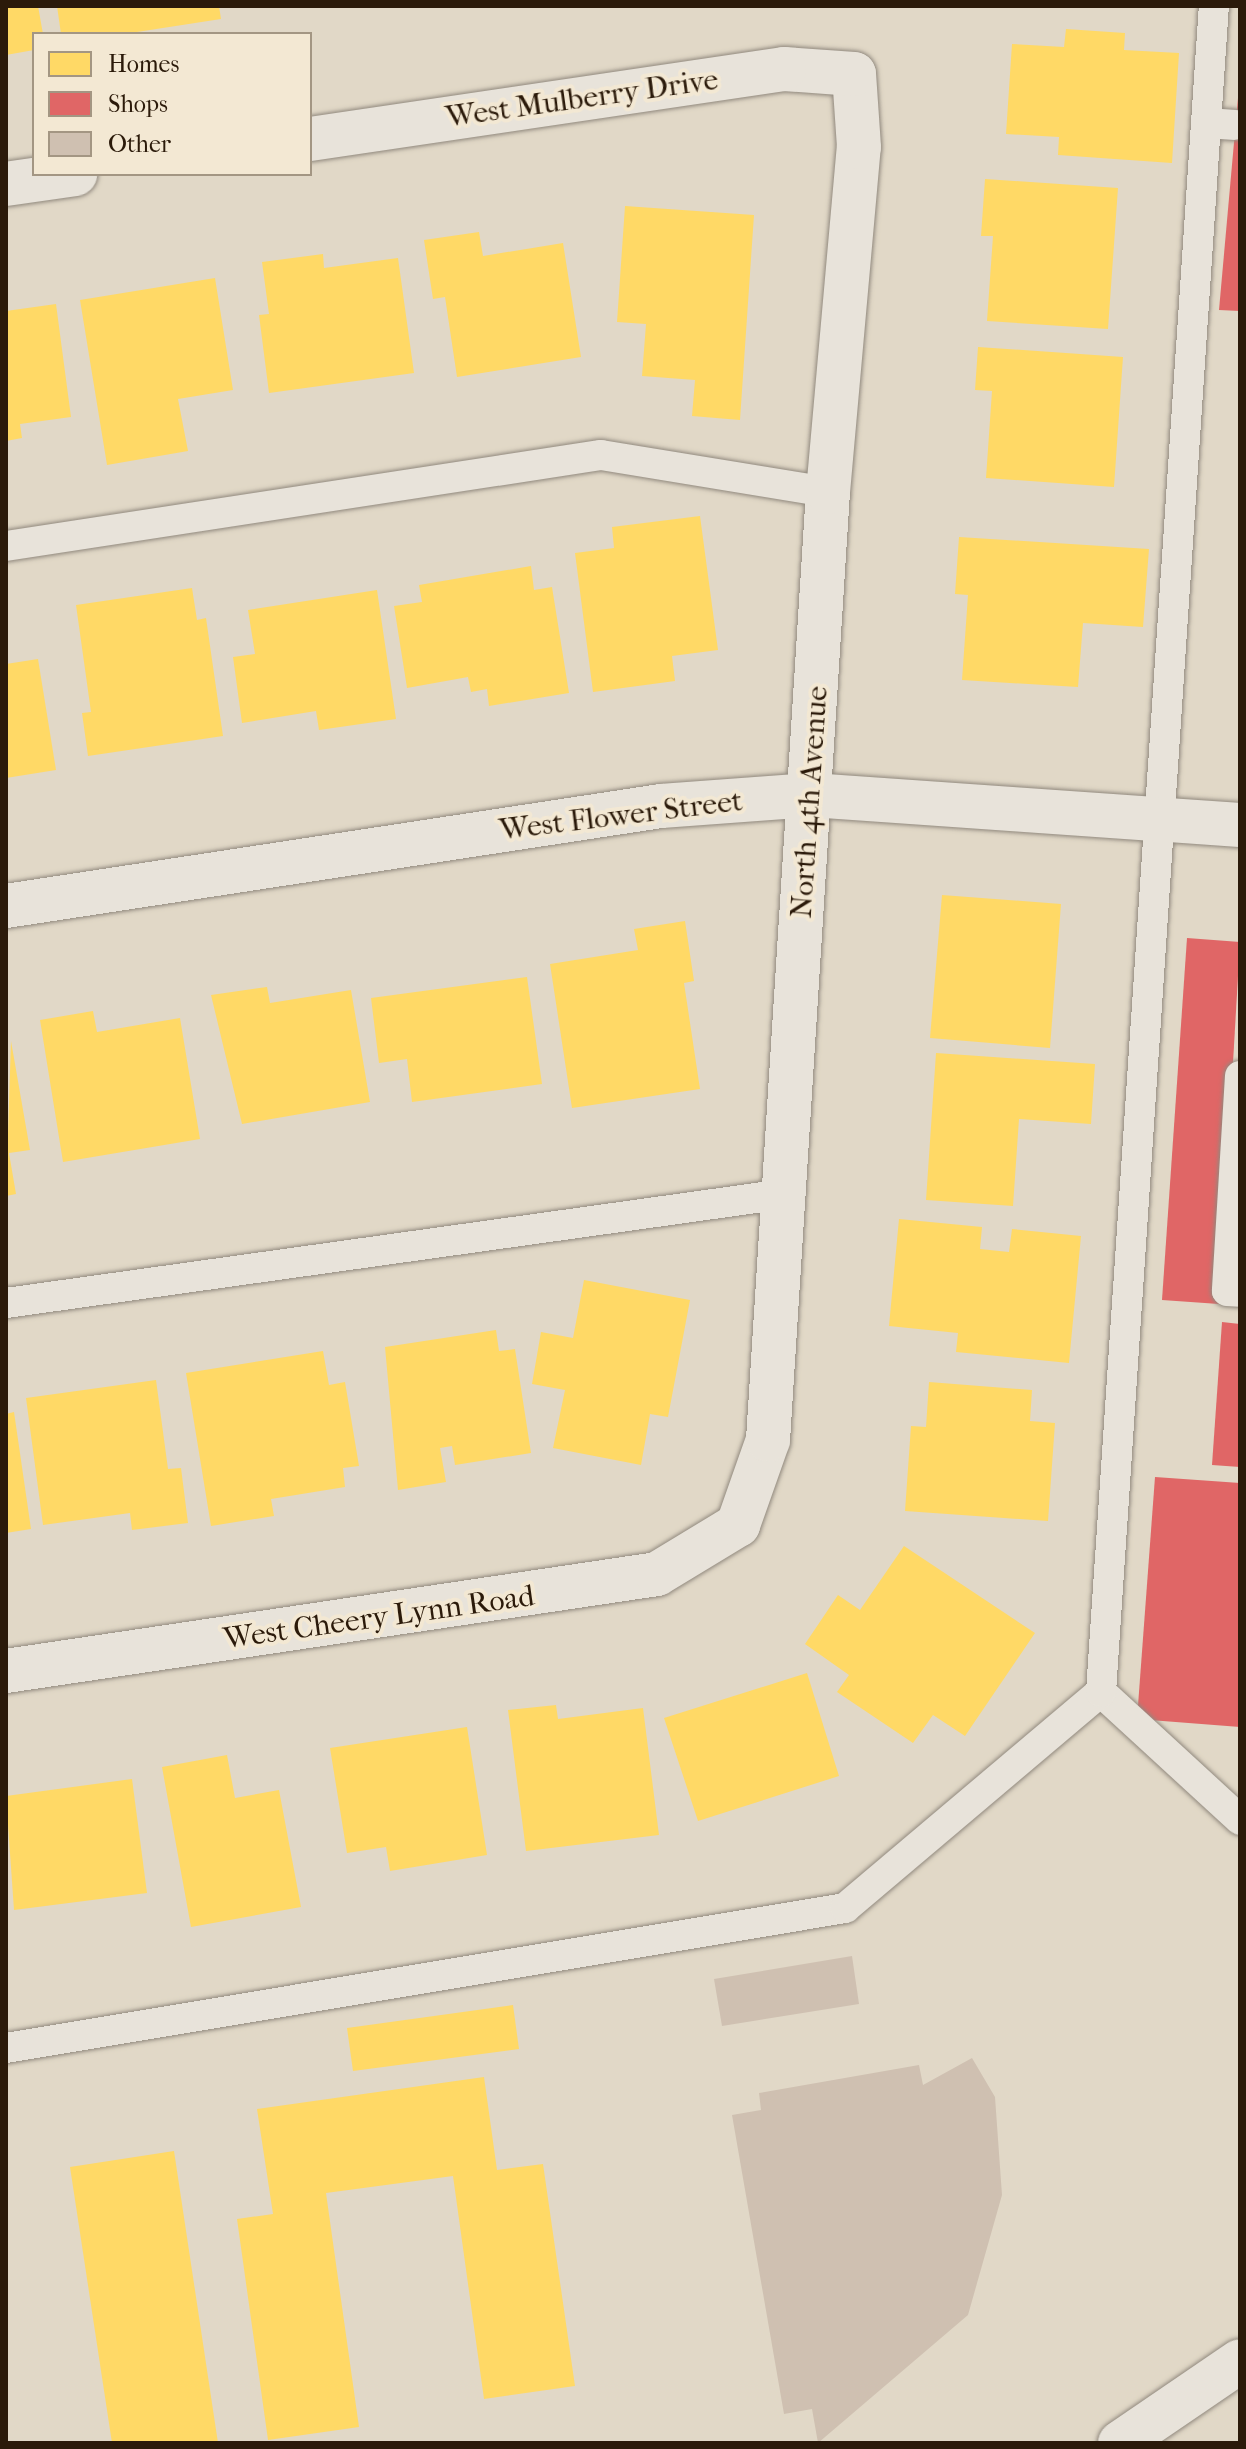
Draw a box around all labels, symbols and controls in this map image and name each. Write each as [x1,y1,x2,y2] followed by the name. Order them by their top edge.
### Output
[32,32,312,176] legend
[108,50,179,78] text: Homes
[444,62,720,136] street label: West Mulberry Drive
[108,90,168,118] text: Shops
[108,130,171,158] text: Other
[784,685,836,919] street label: North 4th Avenue
[497,783,745,849] street label: West Flower Street
[221,1578,537,1658] street label: West Cheery Lynn Road

